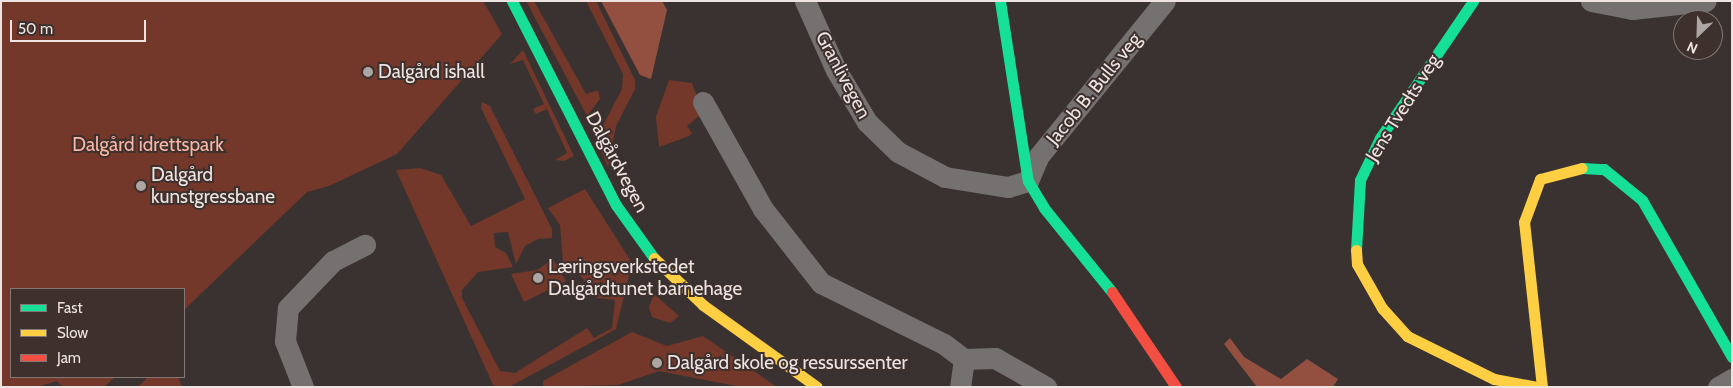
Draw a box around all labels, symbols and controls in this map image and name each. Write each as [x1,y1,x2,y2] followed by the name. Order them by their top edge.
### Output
[12,10,149,42] scale bar
[1673,10,1723,60] north arrow
[18,20,53,38] text: 50 m
[811,27,875,123] street label: Granlivegen
[1042,28,1146,150] street label: Jacob B. Bulls veg
[1684,38,1700,58] text: N
[1361,50,1445,166] street label: Jens Tvedts veg
[378,61,485,83] place label: Dalgård ishall
[362,66,374,78] marker: Dalgård ishall
[581,108,653,216] street label: Dalgårdvegen
[72,134,224,156] park label: Dalgård idrettspark
[151,164,275,208] place label: Dalgård kunstgressbane
[135,180,147,192] marker: Dalgård kunstgressbane
[548,256,742,300] place label: Læringsverkstedet Dalgårdtunet barnehage
[532,272,544,284] marker: Læringsverkstedet Dalgårdtunet barnehage
[10,288,185,378] legend
[57,299,82,317] text: Fast
[57,324,88,342] text: Slow
[57,349,81,367] text: Jam
[667,352,908,374] place label: Dalgård skole og ressurssenter
[651,357,663,369] marker: Dalgård skole og ressurssenter

